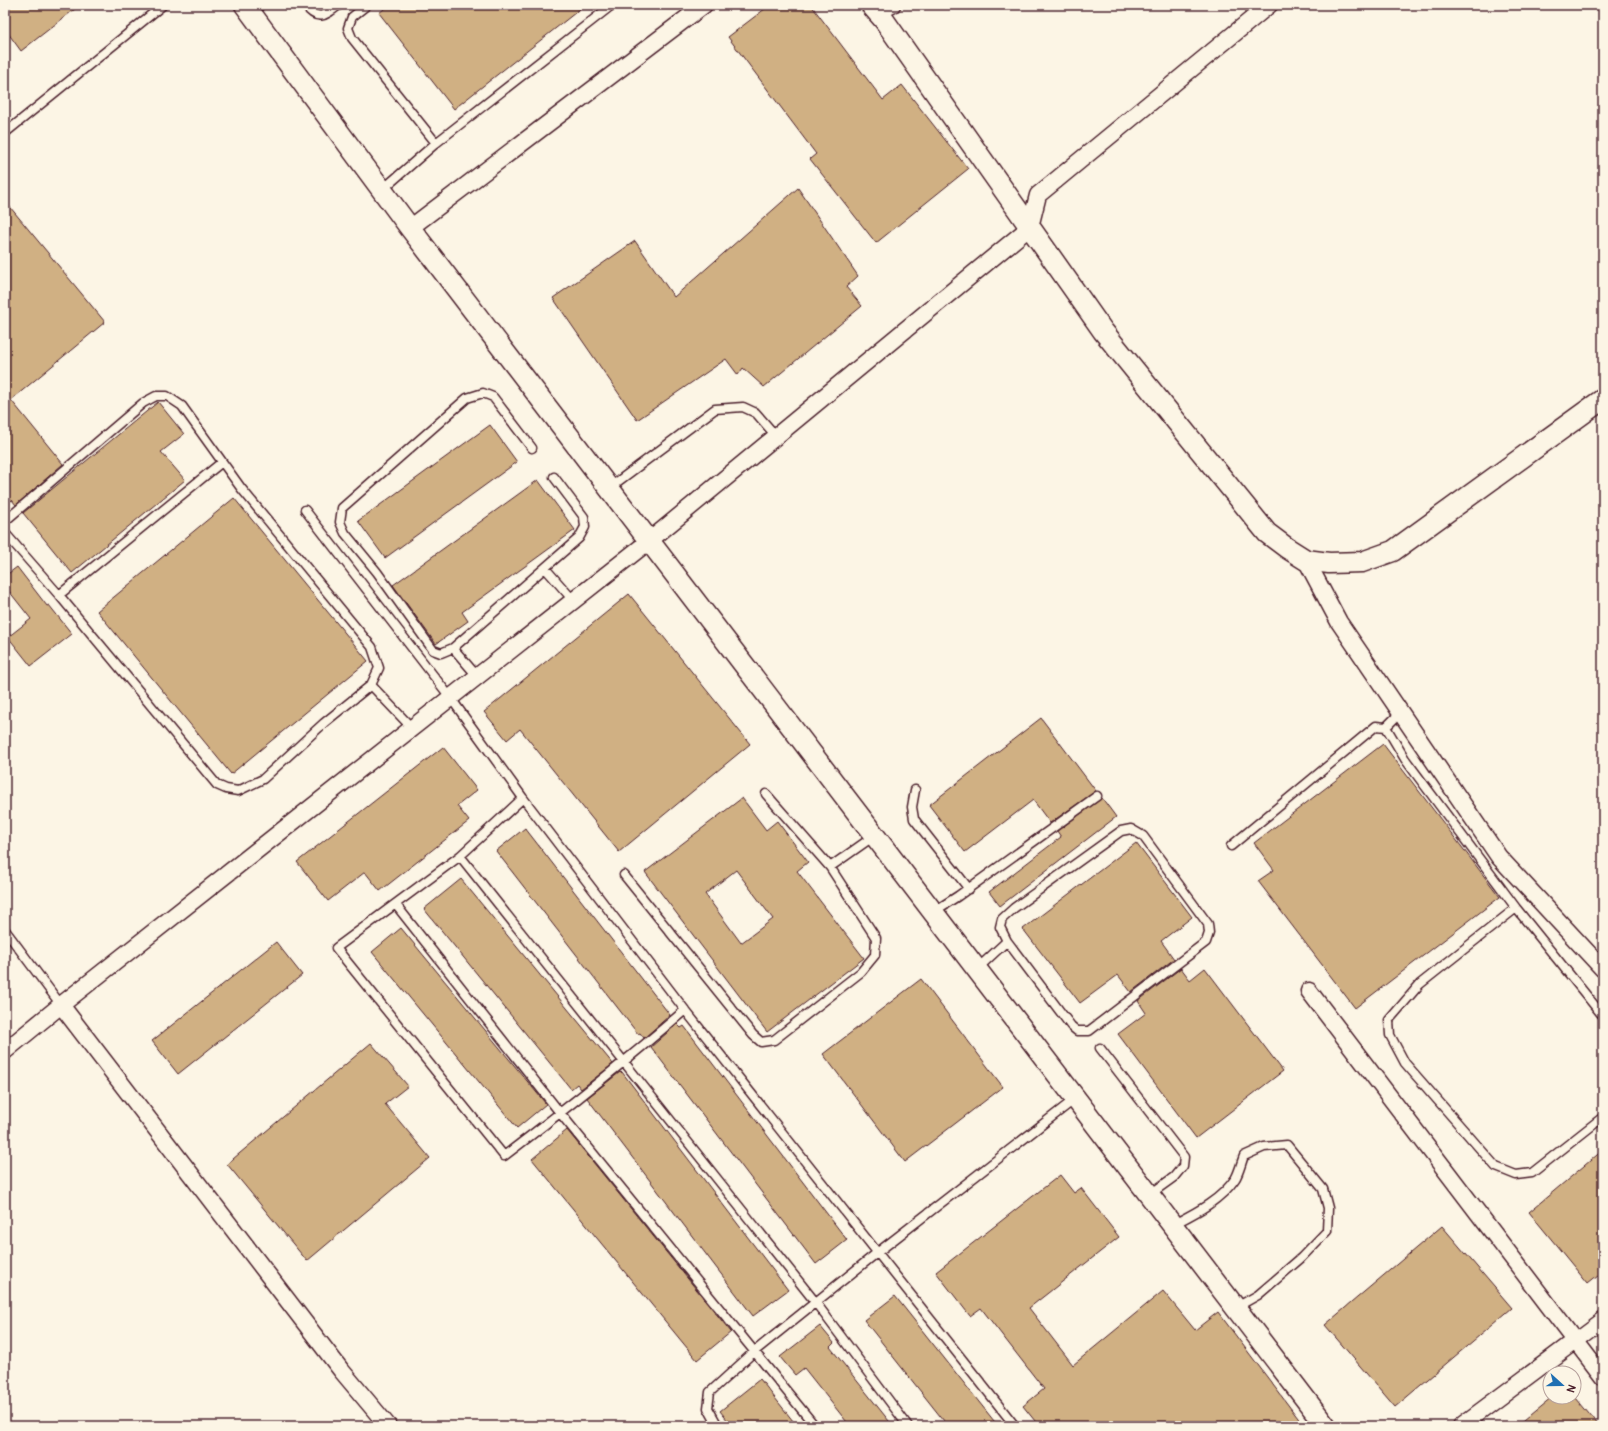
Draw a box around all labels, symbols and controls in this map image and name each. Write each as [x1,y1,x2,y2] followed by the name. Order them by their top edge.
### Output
[1542,1365,1582,1405] north arrow
[1563,1383,1578,1395] text: N

